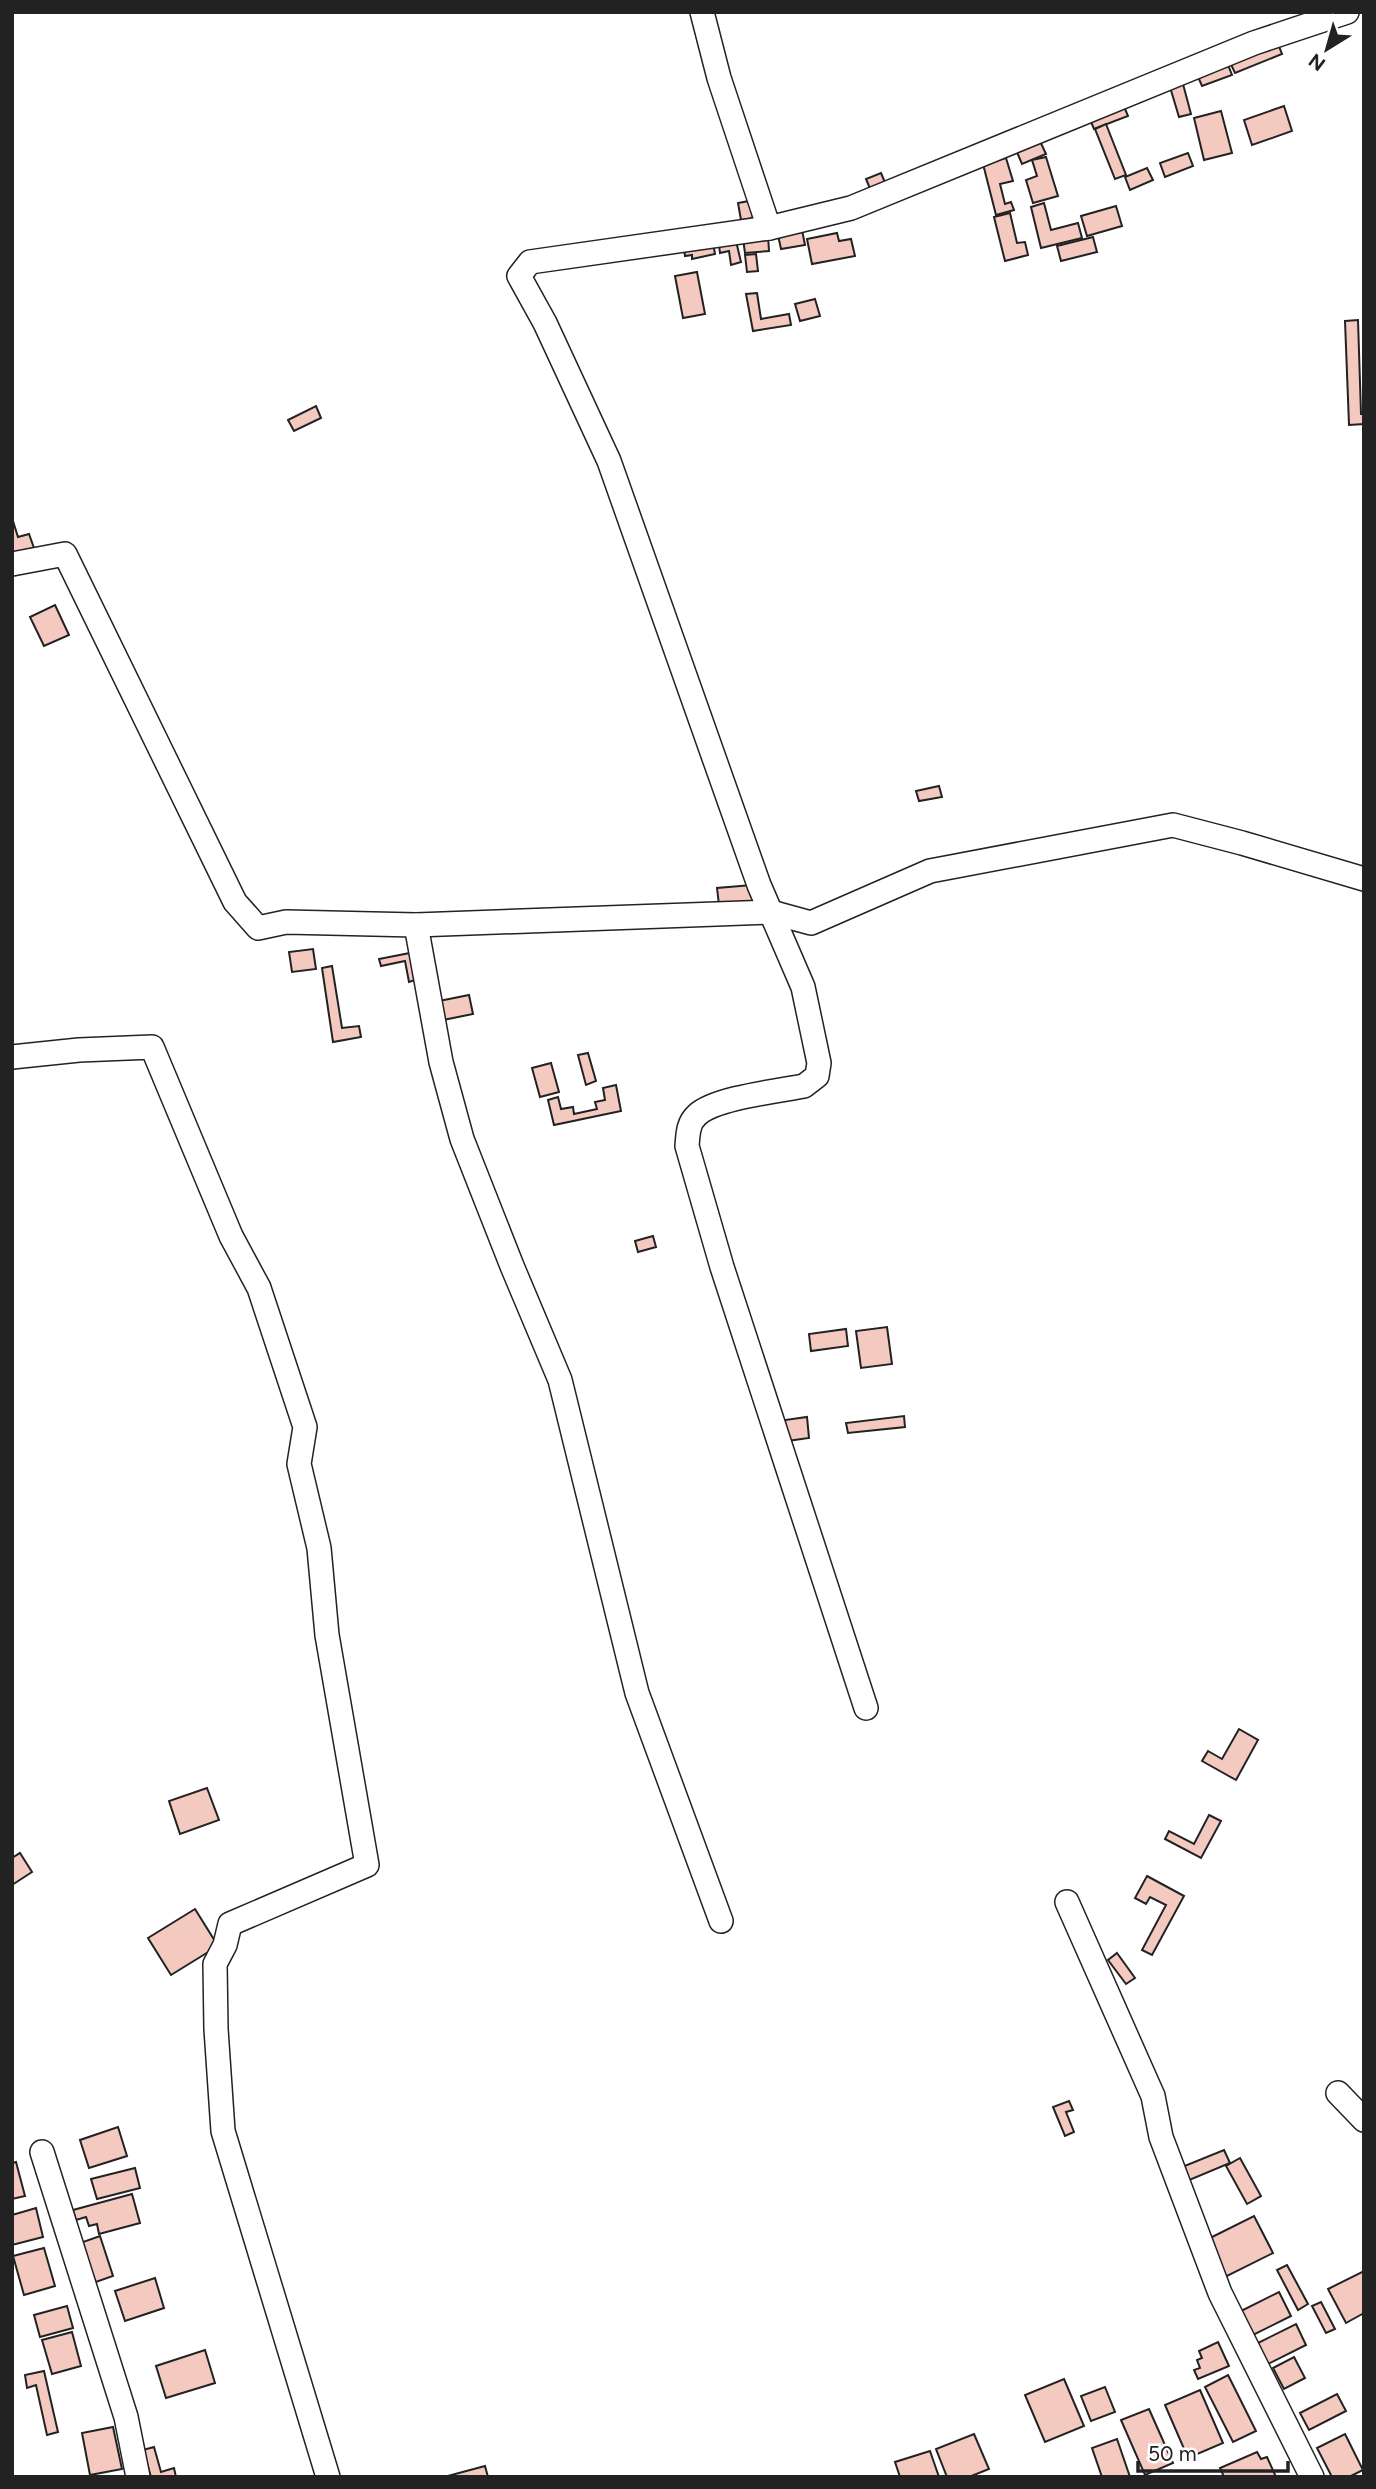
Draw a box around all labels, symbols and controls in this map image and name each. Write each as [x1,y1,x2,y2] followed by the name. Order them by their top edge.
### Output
[1292,14,1362,84] north arrow
[1304,49,1330,76] text: N
[1138,2430,1288,2474] scale bar
[1148,2441,1197,2466] text: 50 m

